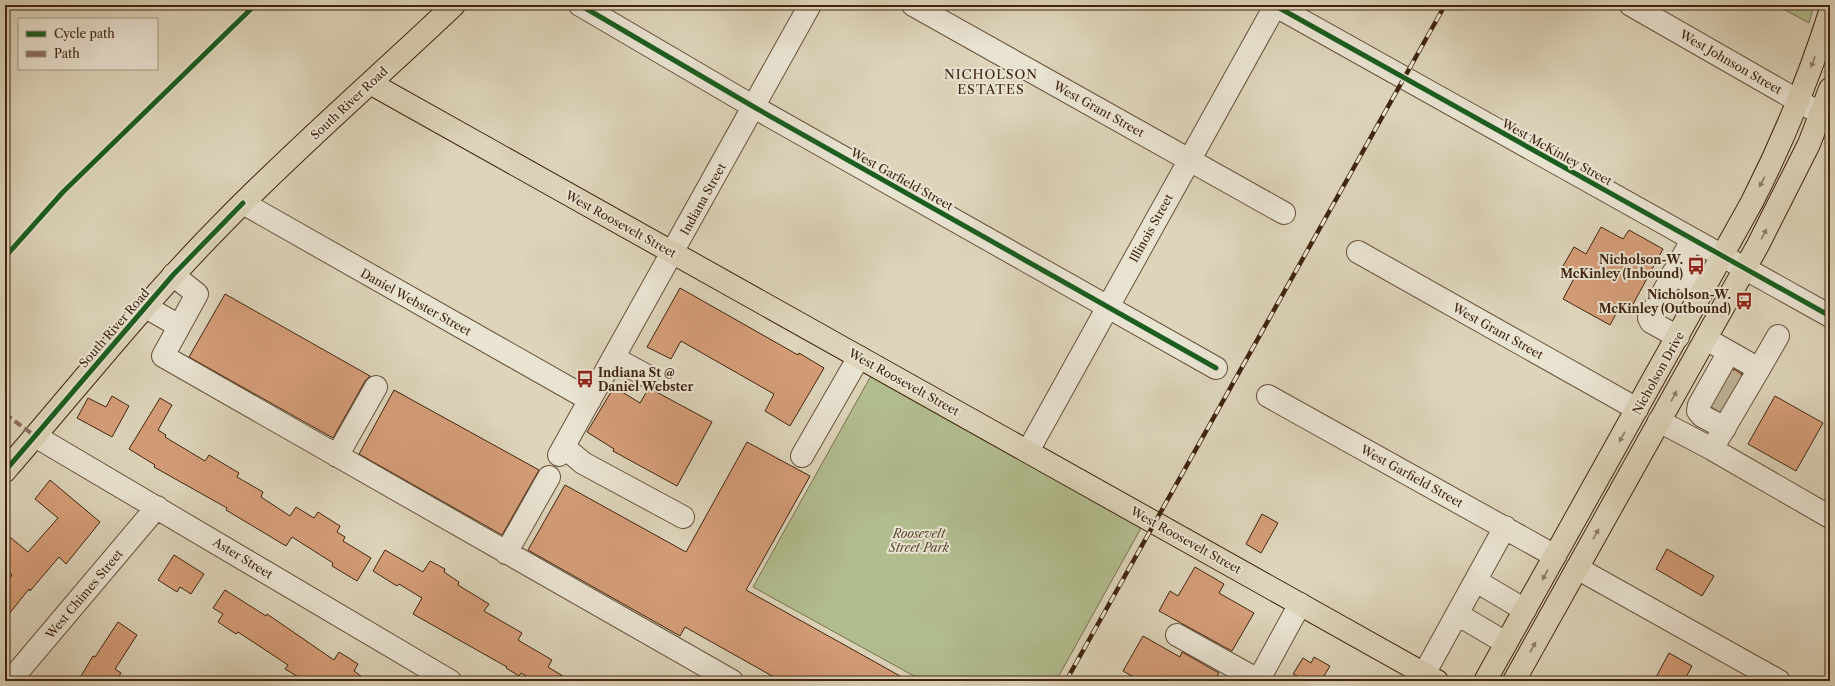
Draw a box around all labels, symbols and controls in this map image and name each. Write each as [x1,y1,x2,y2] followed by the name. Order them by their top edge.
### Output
[18,18,158,70] legend
[54,26,115,41] text: Cycle path
[1676,26,1785,98] street label: West Johnson Street
[54,46,80,61] text: Path
[1809,56,1815,68] one-way arrow
[307,63,391,143] street label: South River Road
[944,66,1038,97] district label: NICHOLSON ESTATES
[1050,77,1148,141] street label: West Grant Street
[1498,115,1615,189] street label: West McKinley Street
[847,144,957,214] street label: West Garfield Street
[677,160,729,238] street label: Indiana Street
[1759,176,1765,187] one-way arrow
[562,187,680,261] street label: West Roosevelt Street
[1126,190,1176,265] street label: Illinois Street
[1760,229,1767,240] one-way arrow
[1560,252,1683,281] place label: Nicholson-W. McKinley (Inbound)
[1686,256,1706,276] bus stop icon: Nicholson-W. McKinley (Inbound)
[358,265,475,339] street label: Daniel Webster Street
[76,285,153,371] street label: South River Road
[1599,287,1731,316] place label: Nicholson-W. McKinley (Outbound)
[1734,291,1754,311] bus stop icon: Nicholson-W. McKinley (Outbound)
[1449,299,1547,363] street label: West Grant Street
[1629,329,1687,417] street label: Nicholson Drive
[845,345,963,419] street label: West Roosevelt Street
[598,365,694,394] place label: Indiana St @ Daniel Webster
[575,369,595,389] bus stop icon: Indiana St @ Daniel Webster
[1670,390,1677,402] one-way arrow
[1618,431,1625,443] one-way arrow
[1357,441,1467,511] street label: West Garfield Street
[1127,503,1245,577] street label: West Roosevelt Street
[888,526,950,555] park label: Roosevelt Street Park
[1593,528,1600,540] one-way arrow
[210,534,276,582] street label: Aster Street
[42,546,126,643] street label: West Chimes Street
[1541,569,1548,581] one-way arrow
[1529,641,1536,653] one-way arrow

